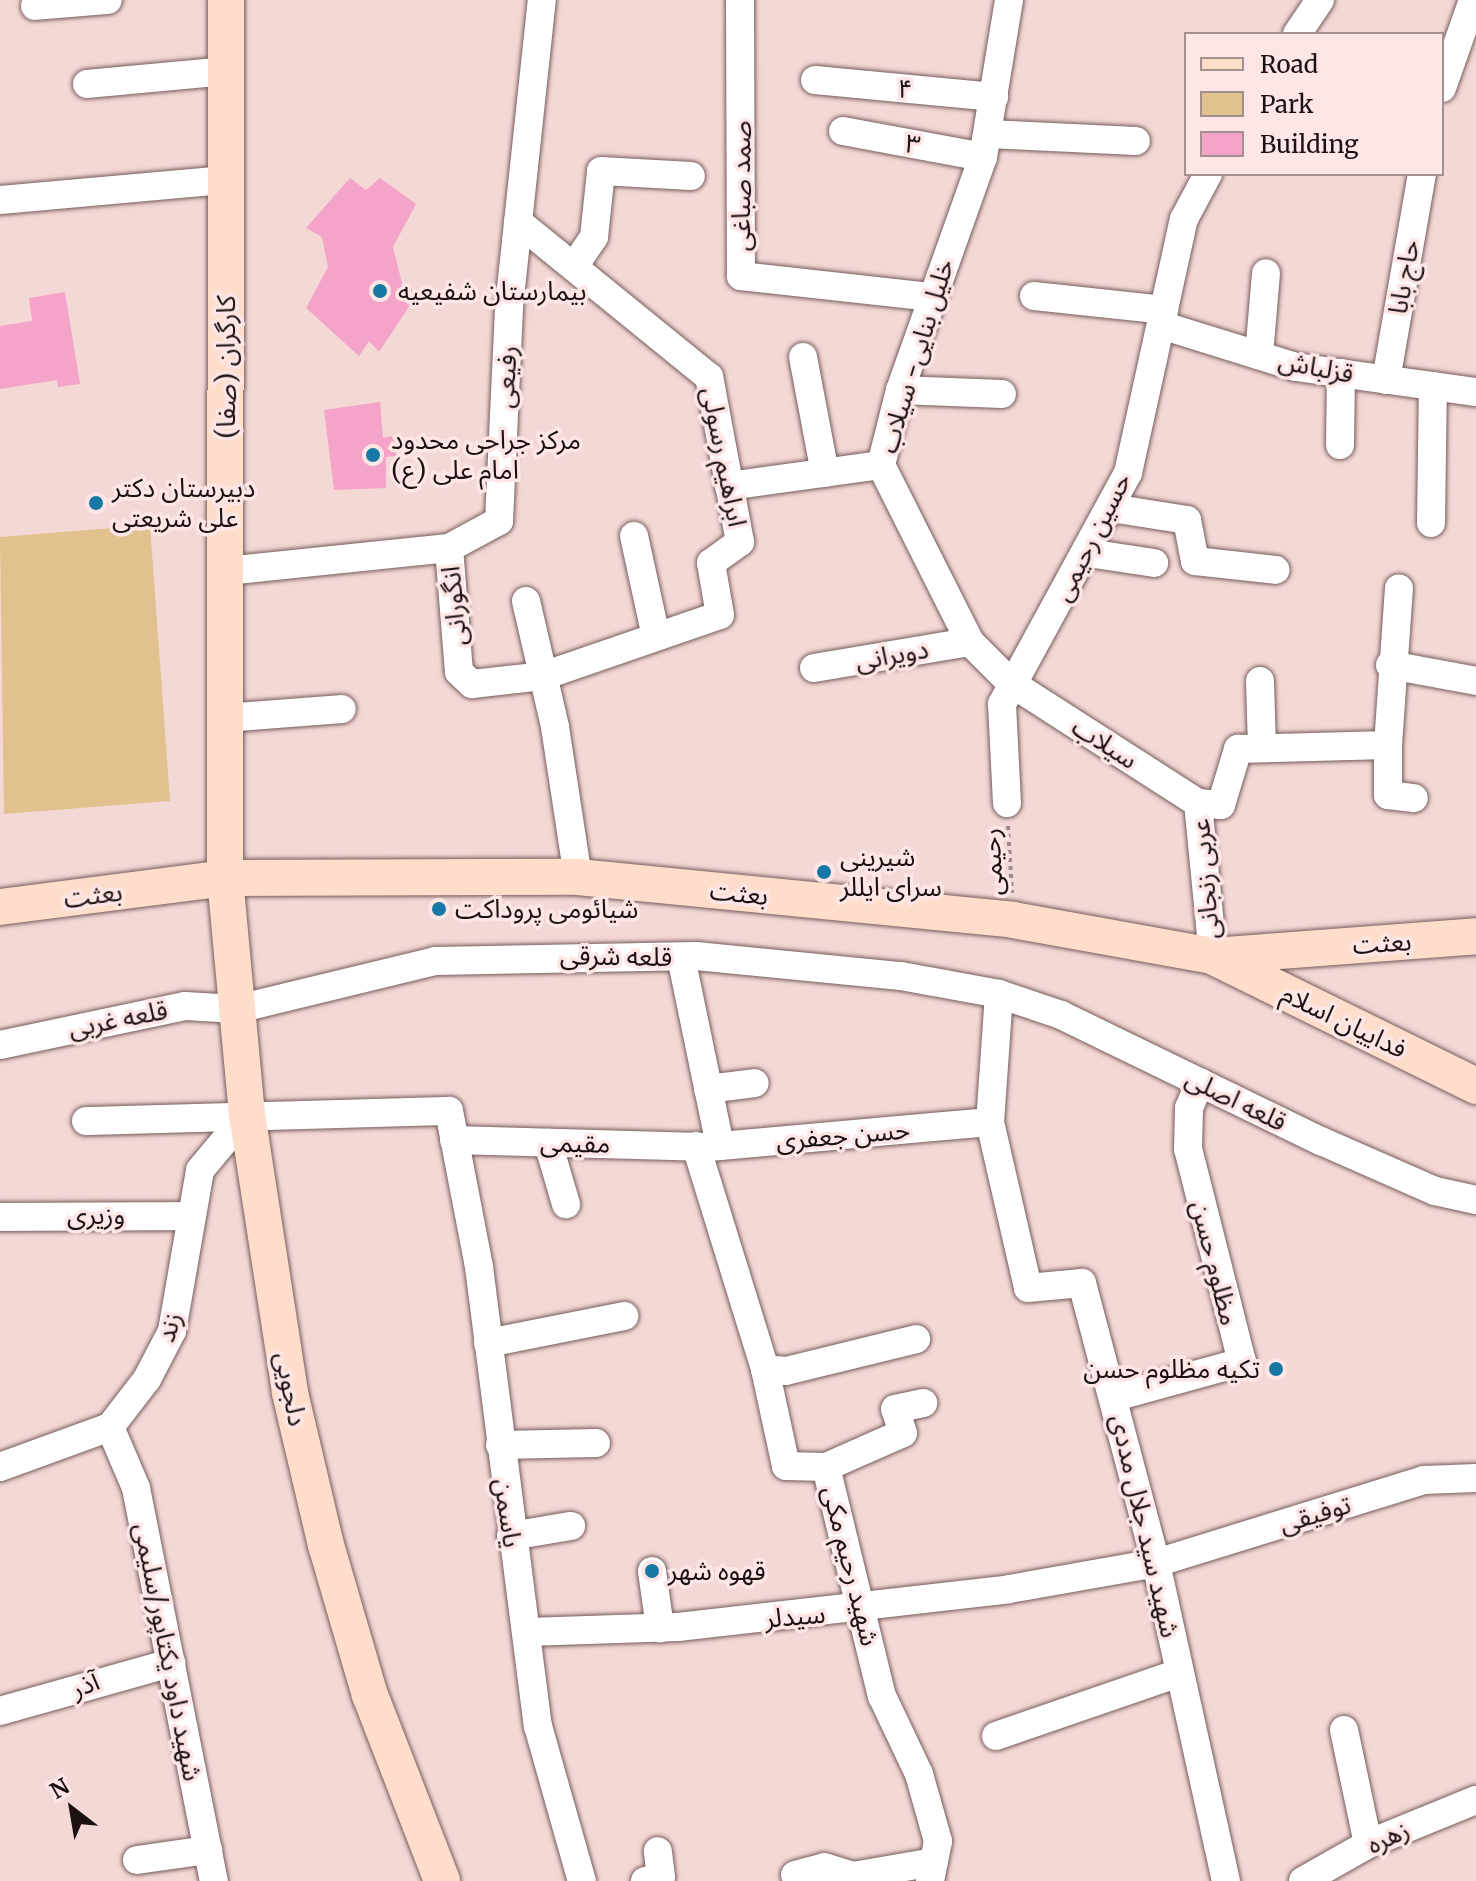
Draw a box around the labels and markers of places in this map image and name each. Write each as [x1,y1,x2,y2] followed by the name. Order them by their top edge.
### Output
[398,275,586,307] place label: بیمارستان شفیعیه
[369,280,391,302] marker: بیمارستان شفیعیه
[391,424,581,486] place label: مرکز جراحی محدود امام علی (ع)
[362,444,384,466] marker: مرکز جراحی محدود امام علی (ع)
[112,472,255,534] place label: دبیرستان دکتر علی شریعتی
[87,494,105,512] marker: دبیرستان دکتر علی شریعتی
[840,841,942,902] place label: شیرینی سرای ایللر
[815,863,833,881] marker: شیرینی سرای ایللر
[455,893,638,925] place label: شیائومی پروداکت
[430,900,448,918] marker: شیائومی پروداکت
[1083,1353,1260,1385] place label: تکیه مظلوم حسن
[1267,1360,1285,1378] marker: تکیه مظلوم حسن
[668,1555,766,1587] place label: قهوه شهر
[643,1562,661,1580] marker: قهوه شهر

